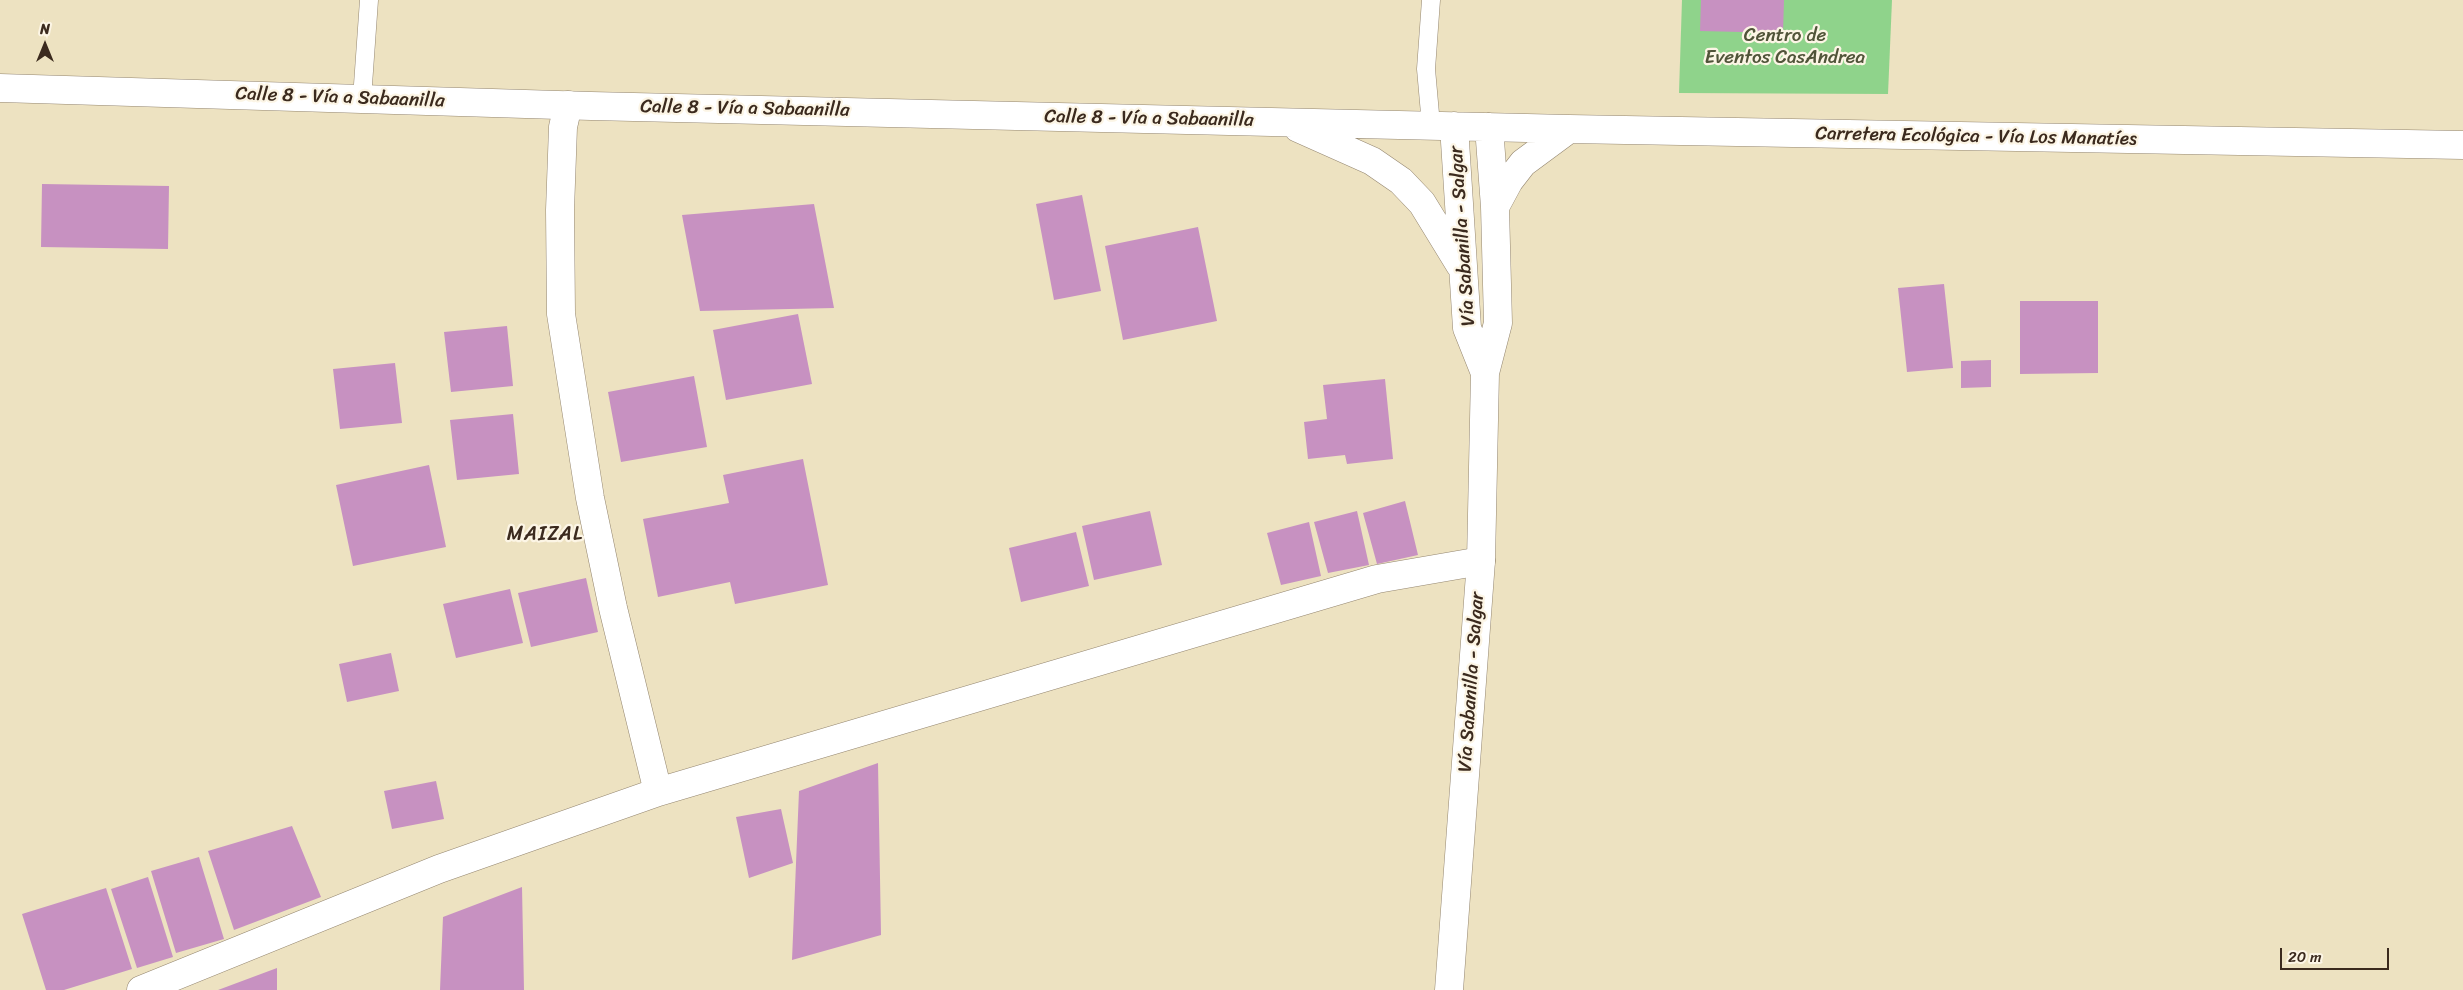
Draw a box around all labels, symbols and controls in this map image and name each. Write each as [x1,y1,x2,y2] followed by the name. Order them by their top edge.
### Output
[40,17,50,42] text: N
[20,20,70,70] north arrow
[1705,25,1865,69] park label: Centro de Eventos CasAndrea
[235,83,445,113] street label: Calle 8 - Vía a Sabaanilla
[640,96,850,122] street label: Calle 8 - Vía a Sabaanilla
[1044,106,1254,132] street label: Calle 8 - Vía a Sabaanilla
[1815,123,2137,151] street label: Carretera Ecológica - Vía Los Manatíes
[1445,145,1481,327] street label: Vía Sabanilla - Salgar
[507,523,583,547] district label: MAIZAL
[1454,591,1490,773] street label: Vía Sabanilla - Salgar
[2283,938,2392,970] scale bar
[2288,944,2322,970] text: 20 m

